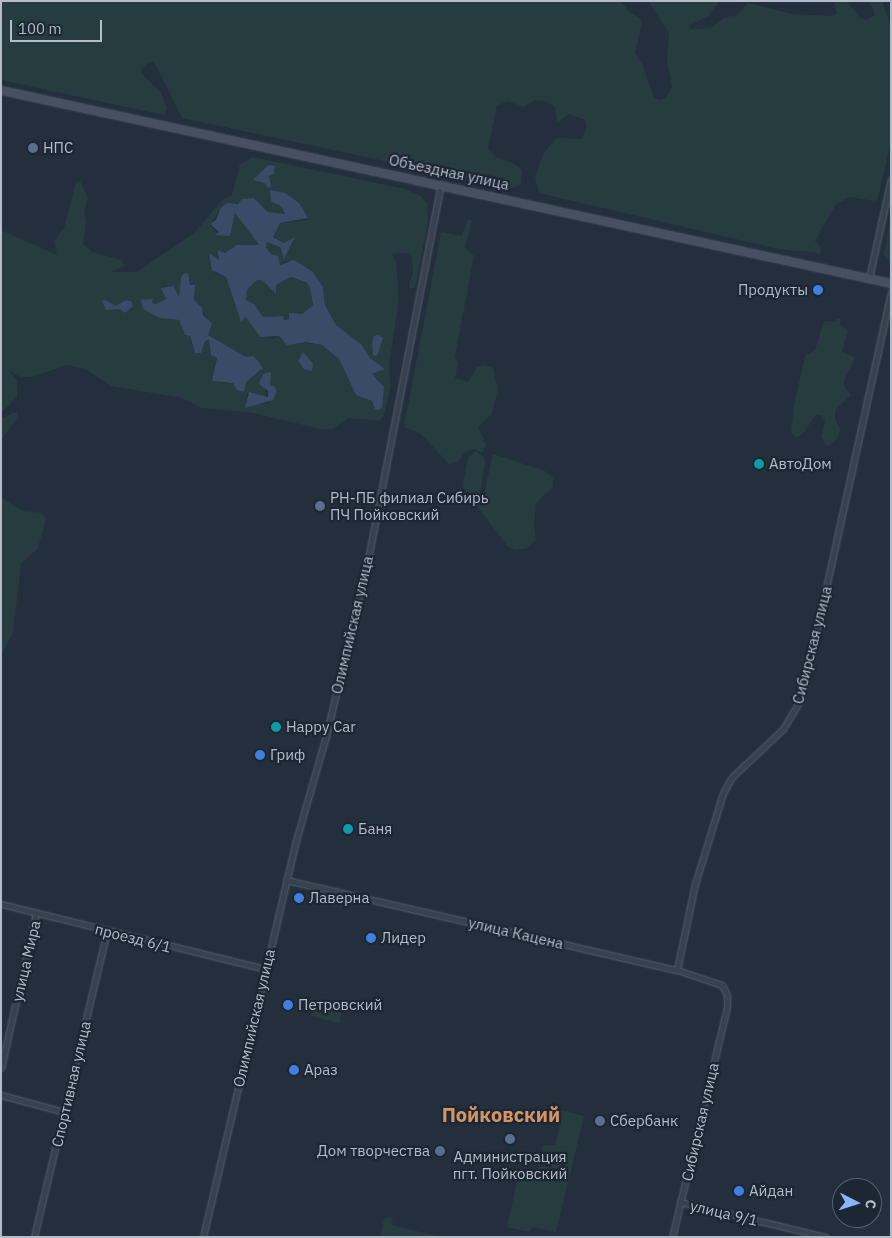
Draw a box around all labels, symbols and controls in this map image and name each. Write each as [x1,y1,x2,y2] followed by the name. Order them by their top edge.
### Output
[12,10,105,42] scale bar
[18,19,62,38] text: 100 m
[43,139,73,157] place label: НПС
[27,142,39,154] marker: НПС
[387,150,511,194] street label: Объездная улица
[738,281,808,299] place label: Продукты
[812,284,824,296] marker: Продукты
[769,455,832,473] place label: АвтоДом
[753,458,765,470] marker: АвтоДом
[330,488,489,523] place label: РН-ПБ филиал Сибирь ПЧ Пойковский
[314,500,326,512] marker: РН-ПБ филиал Сибирь ПЧ Пойковский
[327,554,377,696] street label: Олимпийская улица
[789,584,835,706] street label: Сибирская улица
[286,718,356,736] place label: Happy Car
[270,721,282,733] marker: Happy Car
[270,746,305,764] place label: Гриф
[254,749,266,761] marker: Гриф
[358,820,392,838] place label: Баня
[342,823,354,835] marker: Баня
[309,889,369,907] place label: Лаверна
[293,892,305,904] marker: Лаверна
[467,913,565,953] street label: улица Кацена
[8,919,44,1003] street label: улица Мира
[93,920,173,956] street label: проезд 6/1
[381,929,426,947] place label: Лидер
[365,932,377,944] marker: Лидер
[229,947,279,1089] street label: Олимпийская улица
[298,996,382,1014] place label: Петровский
[282,999,294,1011] marker: Петровский
[48,1019,94,1149] street label: Спортивная улица
[304,1061,338,1079] place label: Араз
[678,1061,722,1183] street label: Сибирская улица
[288,1064,300,1076] marker: Араз
[442,1102,560,1126] district label: Пойковский
[610,1112,678,1130] place label: Сбербанк
[594,1115,606,1127] marker: Сбербанк
[504,1133,516,1145] marker: Администрация пгт. Пойковский
[317,1142,430,1160] place label: Дом творчества
[434,1145,446,1157] marker: Дом творчества
[453,1147,567,1182] place label: Администрация пгт. Пойковский
[832,1178,882,1228] north arrow
[749,1182,793,1200] place label: Айдан
[733,1185,745,1197] marker: Айдан
[688,1196,760,1230] street label: улица 9/1
[862,1199,880,1210] text: С

